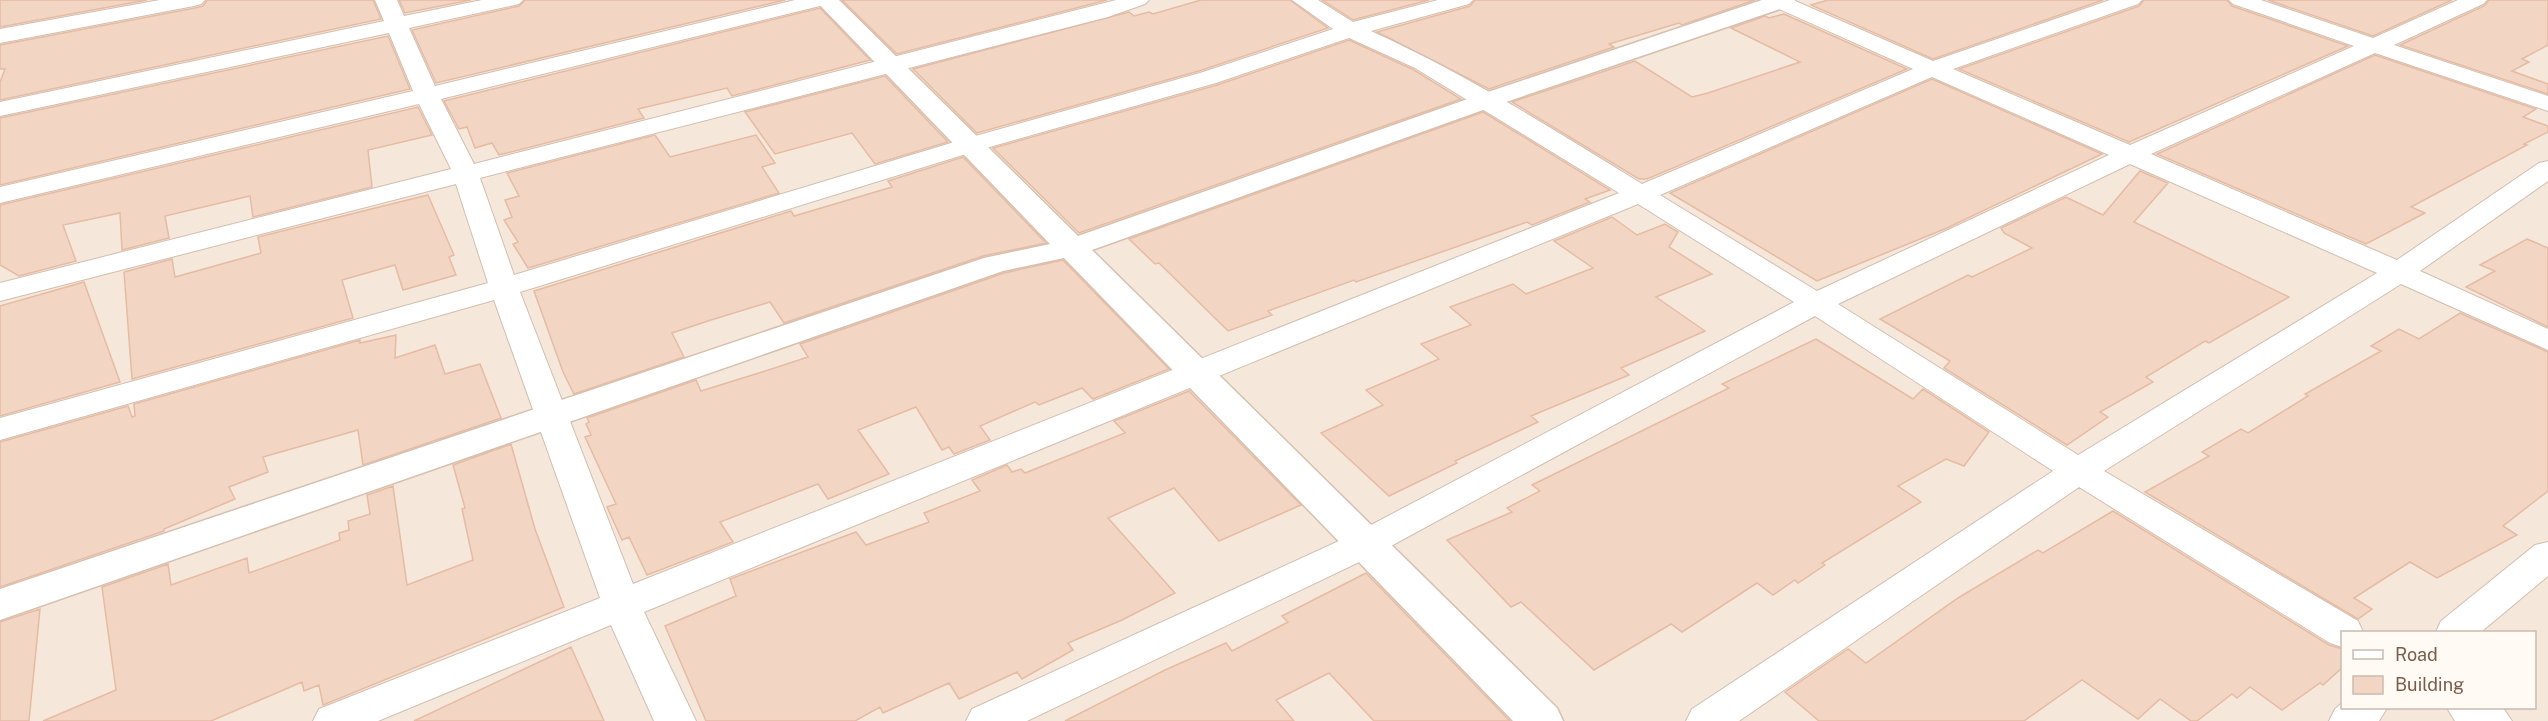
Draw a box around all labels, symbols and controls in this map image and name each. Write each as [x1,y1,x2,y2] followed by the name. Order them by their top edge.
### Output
[2341,631,2536,709] legend
[2395,644,2438,665] text: Road
[2395,674,2464,695] text: Building

